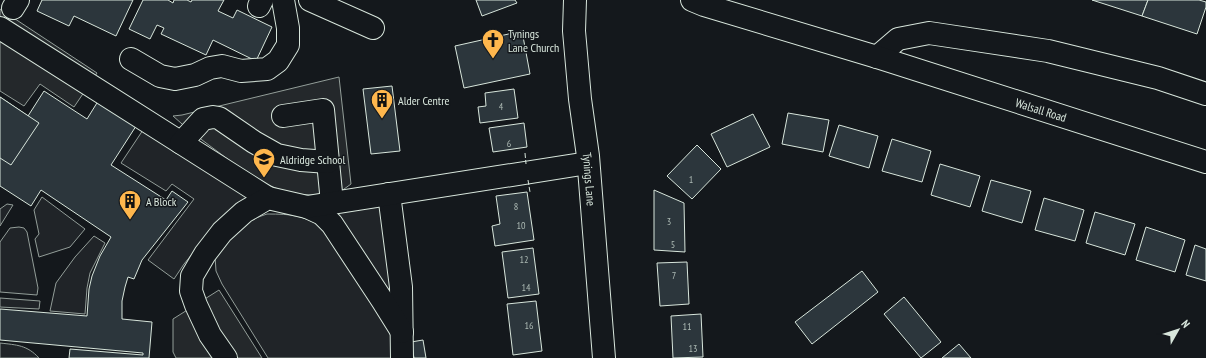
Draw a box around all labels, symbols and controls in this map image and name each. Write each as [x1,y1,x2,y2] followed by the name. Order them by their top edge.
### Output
[508,26,559,55] place label: Tynings Lane Church
[480,27,506,60] church icon: Tynings Lane Church
[369,87,395,120] building icon: Alder Centre
[398,93,449,108] place label: Alder Centre
[1014,94,1069,125] street label: Walsall Road
[499,100,504,113] house number: 4
[507,137,512,150] house number: 6
[251,146,277,179] school or university icon: Aldridge School
[580,151,599,206] street label: Tynings Lane
[280,152,345,167] place label: Aldridge School
[689,173,693,186] house number: 1
[117,188,143,221] building icon: A Block
[146,194,177,209] place label: A Block
[514,200,518,213] house number: 8
[667,215,671,228] house number: 3
[517,219,526,232] house number: 10
[671,238,675,251] house number: 5
[520,253,529,266] house number: 12
[672,269,676,282] house number: 7
[522,281,531,294] house number: 14
[1158,310,1198,350] north arrow
[1178,317,1193,330] text: N
[525,319,534,332] house number: 16
[683,320,692,333] house number: 11
[689,342,698,355] house number: 13

